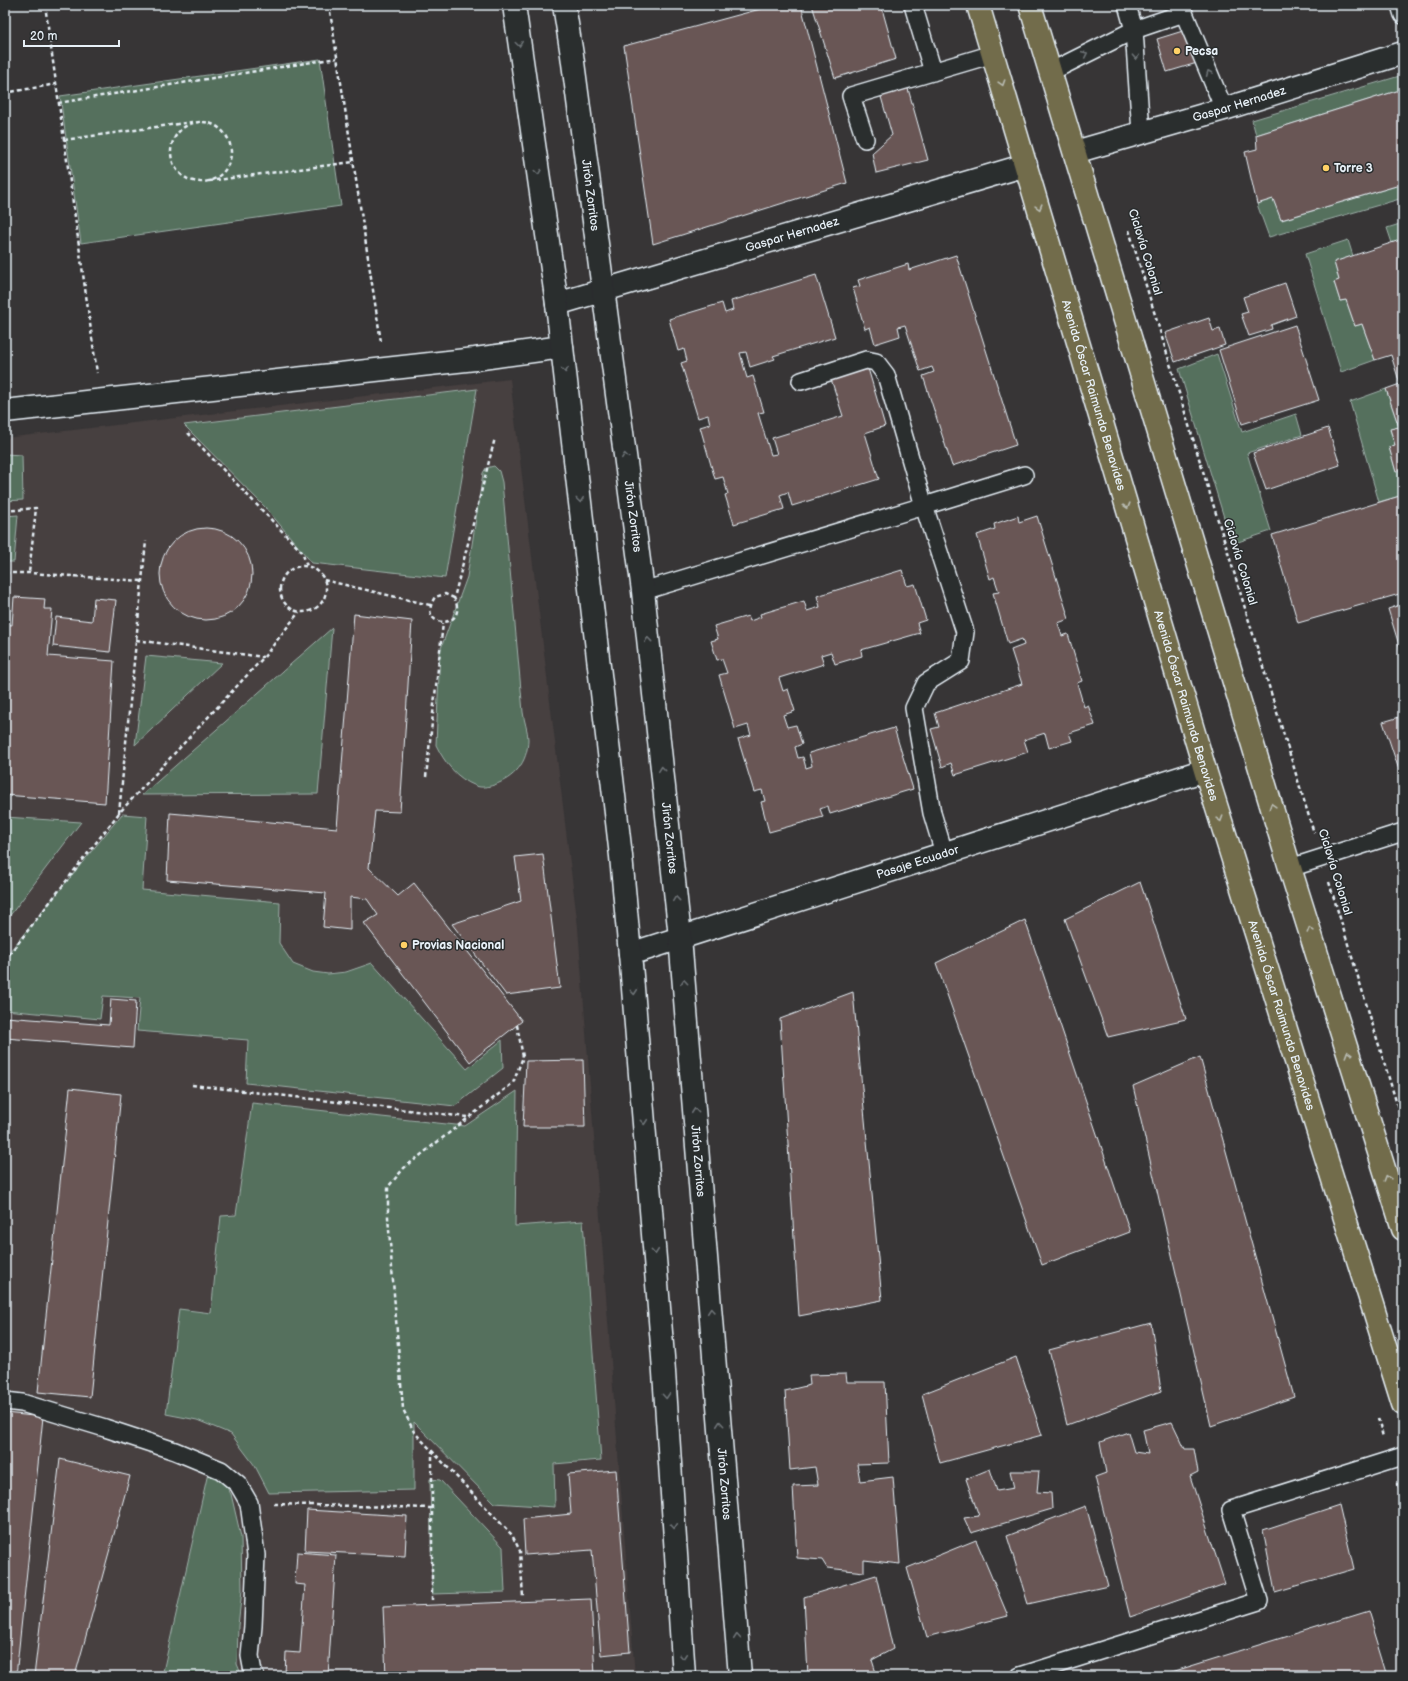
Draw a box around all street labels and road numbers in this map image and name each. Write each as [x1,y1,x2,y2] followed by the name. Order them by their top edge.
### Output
[1191,83,1288,125] street label: Gaspar Hernadez
[578,158,603,232] street label: Jirón Zorritos
[1125,207,1165,297] street label: Ciclovía Colonial
[743,213,841,255] street label: Gaspar Hernadez
[1058,298,1129,492] street label: Avenida Óscar Raimundo Benavides
[621,480,645,553] street label: Jirón Zorritos
[1220,517,1260,607] street label: Ciclovía Colonial
[1151,609,1222,803] street label: Avenida Óscar Raimundo Benavides
[658,802,681,875] street label: Jirón Zorritos
[1315,827,1355,917] street label: Ciclovía Colonial
[875,842,961,882] street label: Pasaje Ecuador
[1245,918,1318,1112] street label: Avenida Óscar Raimundo Benavides
[688,1124,709,1198] street label: Jirón Zorritos
[714,1447,735,1520] street label: Jirón Zorritos

